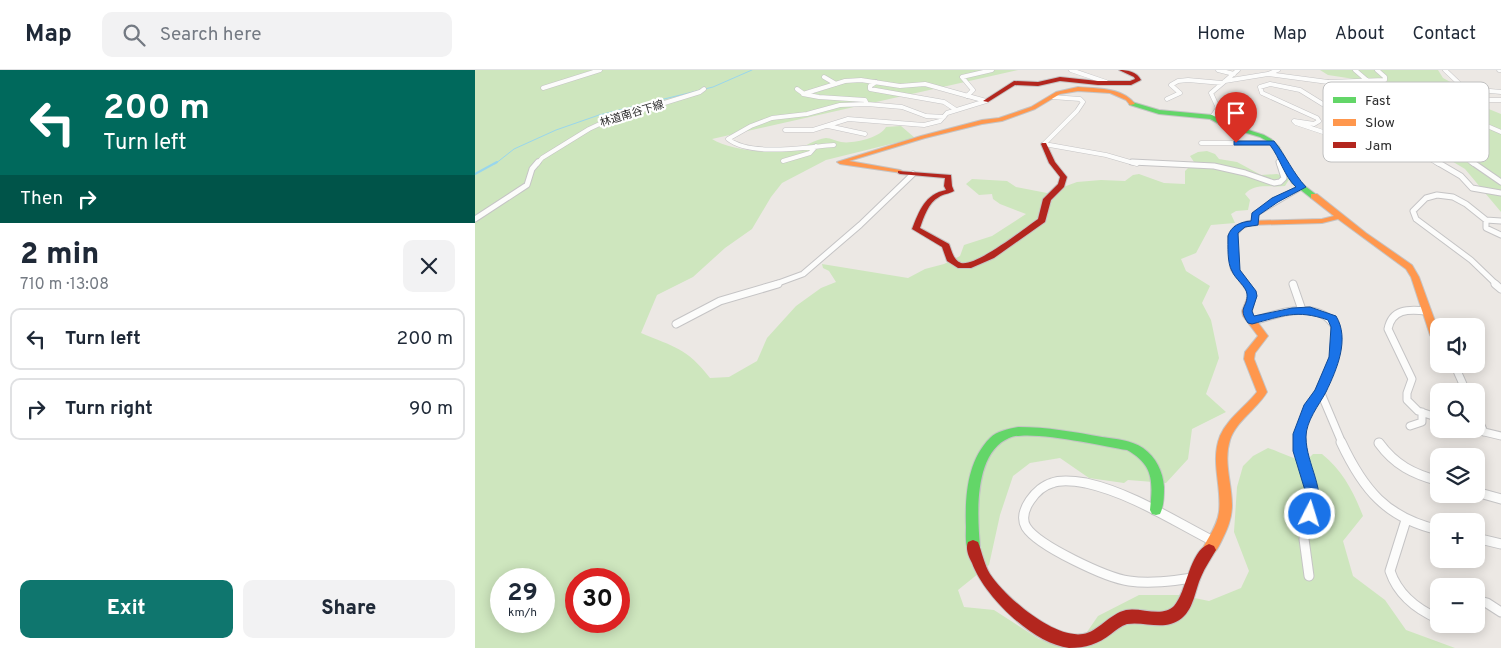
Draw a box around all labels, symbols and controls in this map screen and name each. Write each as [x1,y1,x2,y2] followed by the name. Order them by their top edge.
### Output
[102,12,452,57] search box
[25,20,72,50] text: Map
[120,21,148,49] icon: search
[160,23,261,47] text: Search here
[1197,23,1245,46] text: Home
[1273,23,1307,46] text: Map
[1335,23,1384,46] text: About
[1412,23,1476,46] text: Contact
[1323,82,1489,162] legend
[103,87,210,131] text: 200 m
[20,90,85,155] icon: left
[1215,92,1257,143] pin
[1365,93,1391,110] text: Fast
[598,98,666,130] street label: 林道南谷下線
[1222,99,1250,127] icon: arrive
[1365,115,1395,132] text: Slow
[103,130,186,157] text: Turn left
[1365,138,1392,155] text: Jam
[73,185,101,213] icon: right
[20,187,63,211] text: Then
[20,237,99,274] text: 2 min
[403,240,455,292] button: close
[20,275,109,295] text: 710 m · 13:08
[1430,318,1485,633] map controls
[1430,318,1485,373] button: sound
[22,325,50,353] icon: left
[65,327,141,351] text: Turn left
[397,327,453,351] text: 200 m
[1430,383,1485,438] button: search
[22,395,50,423] icon: right
[65,397,153,421] text: Turn right
[409,397,453,421] text: 90 m
[1430,448,1485,503] button: layers
[1283,487,1335,539] position arrow
[1430,513,1485,568] button: +
[565,568,630,633] speed limit sign: 30
[507,578,538,610] text: 29
[1430,578,1485,633] button: −
[20,580,233,638] button: Exit
[243,580,455,638] button: Share
[508,605,537,621] text: km/h

